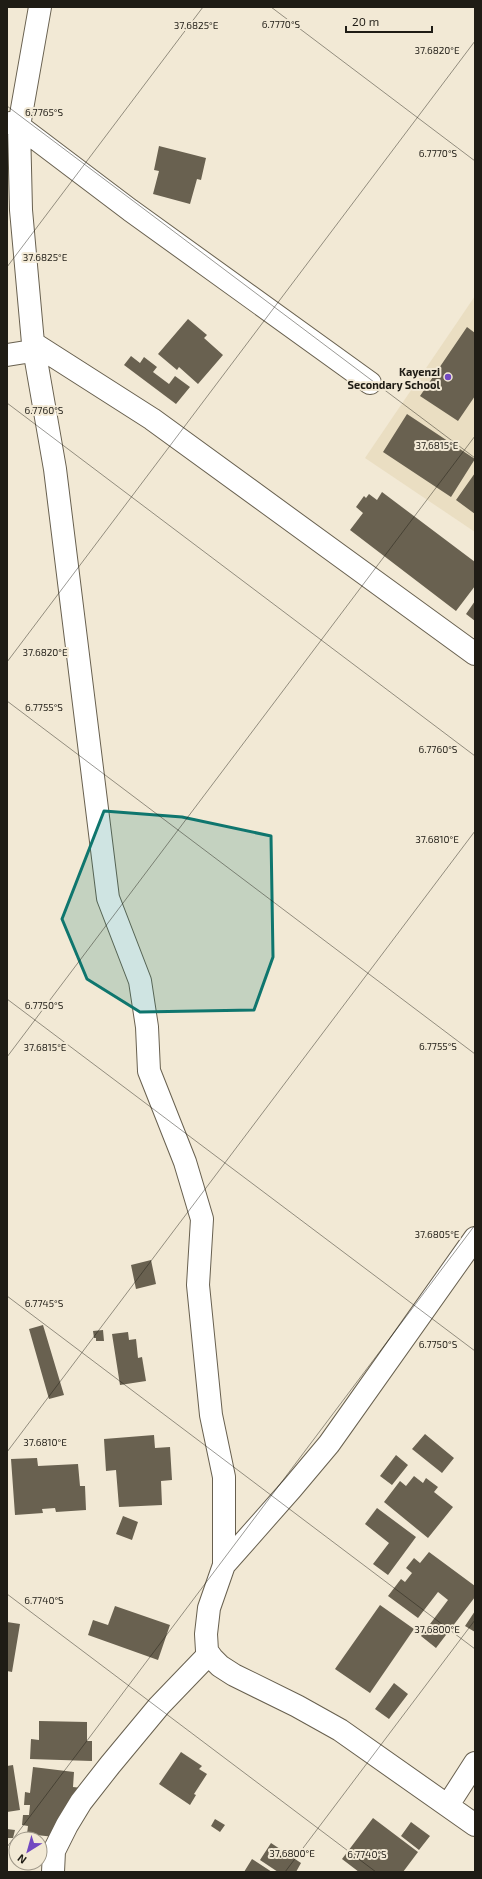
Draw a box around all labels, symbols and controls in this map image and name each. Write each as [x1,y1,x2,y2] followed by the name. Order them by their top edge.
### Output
[346,8,432,34] scale bar
[352,14,379,28] text: 20 m
[262,18,301,30] text: 6.7770°S
[174,19,219,31] text: 37.6825°E
[414,44,460,56] text: 37.6820°E
[25,106,63,118] text: 6.7765°S
[419,147,458,159] text: 6.7770°S
[23,251,68,263] text: 37.6825°E
[348,365,440,392] place label: Kayenzi Secondary School
[443,372,453,382] marker: Kayenzi Secondary School
[25,404,64,416] text: 6.7760°S
[416,439,459,451] text: 37.6815°E
[22,646,68,658] text: 37.6820°E
[25,701,63,713] text: 6.7755°S
[419,743,458,755] text: 6.7760°S
[415,833,459,845] text: 37.6810°E
[25,999,64,1011] text: 6.7750°S
[419,1040,457,1052] text: 6.7755°S
[24,1041,67,1053] text: 37.6815°E
[415,1228,460,1240] text: 37.6805°E
[25,1297,64,1309] text: 6.7745°S
[419,1338,458,1350] text: 6.7750°S
[23,1436,67,1448] text: 37.6810°E
[24,1594,64,1606] text: 6.7740°S
[414,1623,460,1635] text: 37.6800°E
[8,1831,48,1871] north arrow
[269,1847,315,1859] text: 37.6800°E
[347,1848,387,1860] text: 6.7740°S
[15,1852,29,1867] text: N

